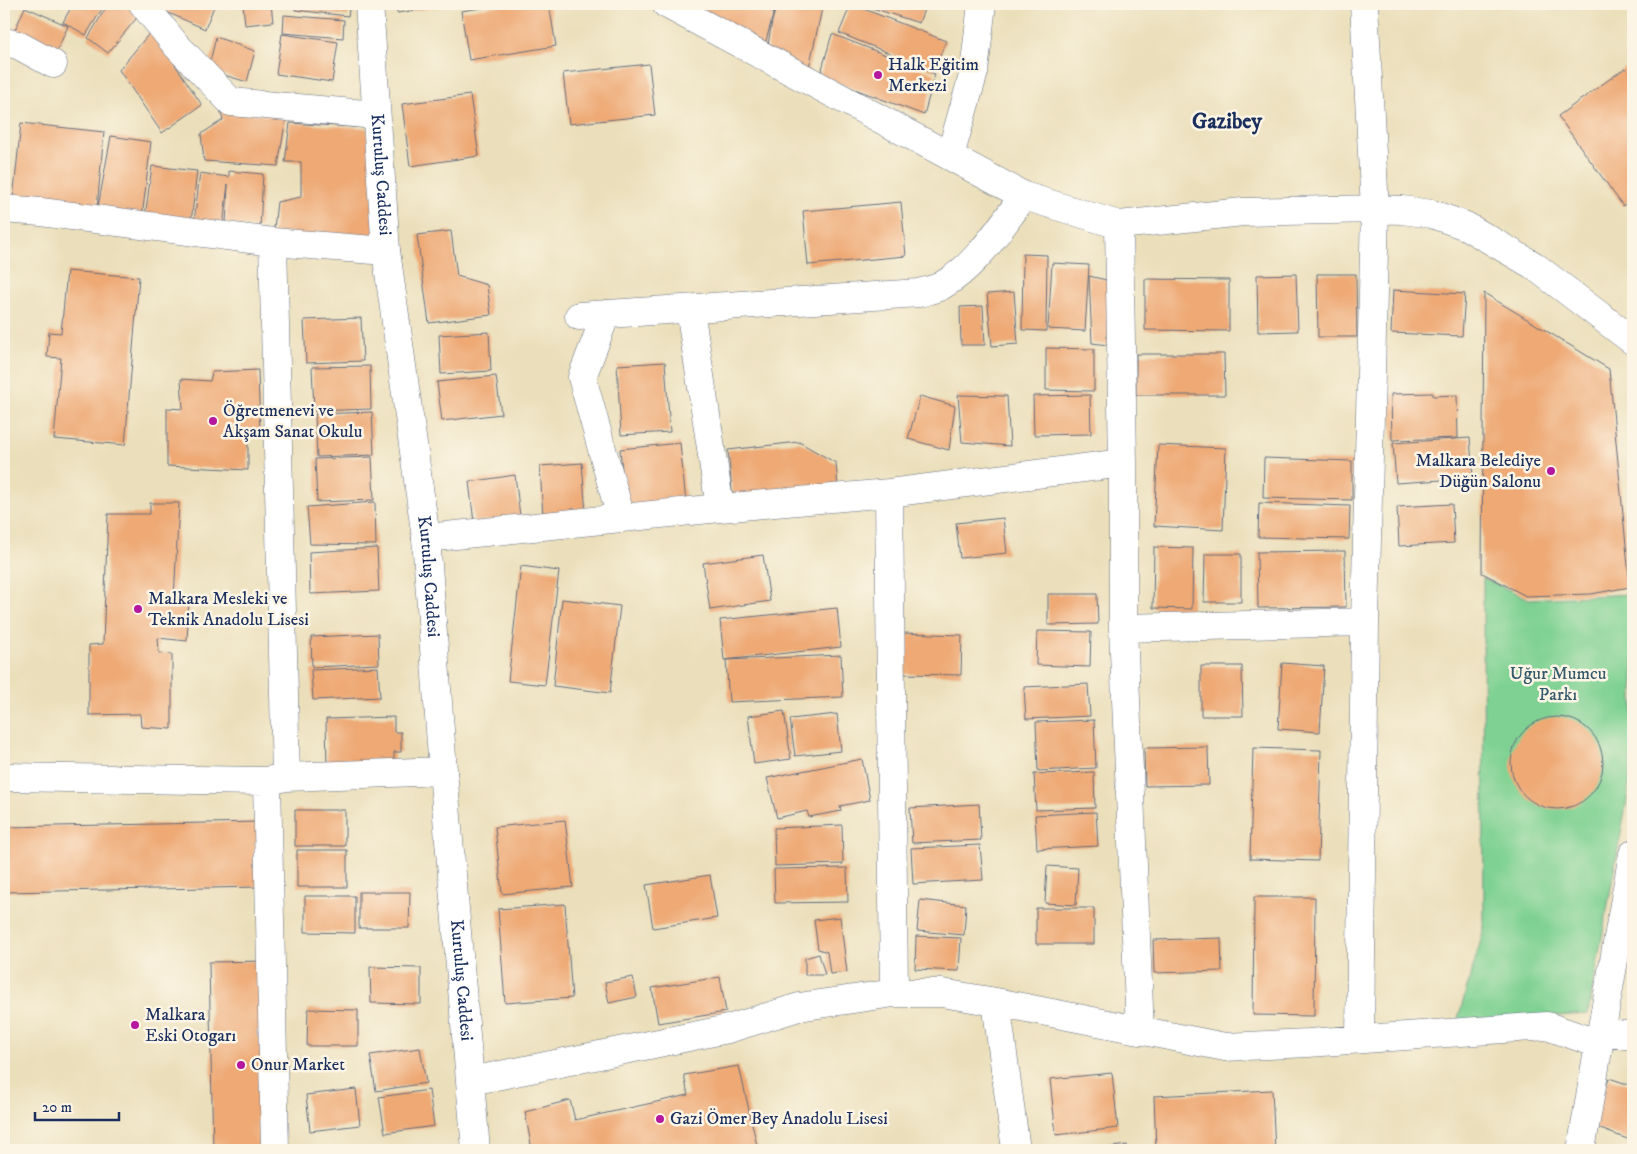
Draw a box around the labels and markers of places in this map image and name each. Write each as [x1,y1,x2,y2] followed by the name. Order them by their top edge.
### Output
[888,54,979,97] place label: Halk Eğitim Merkezi
[872,69,884,81] marker: Halk Eğitim Merkezi
[223,400,363,443] place label: Öğretmenevi ve Akşam Sanat Okulu
[207,415,219,427] marker: Öğretmenevi ve Akşam Sanat Okulu
[1415,450,1541,493] place label: Malkara Belediye Düğün Salonu
[1545,465,1557,477] marker: Malkara Belediye Düğün Salonu
[148,588,309,631] place label: Malkara Mesleki ve Teknik Anadolu Lisesi
[132,603,144,615] marker: Malkara Mesleki ve Teknik Anadolu Lisesi
[145,1004,236,1047] place label: Malkara Eski Otogarı
[129,1019,141,1031] marker: Malkara Eski Otogarı
[251,1054,345,1076] place label: Onur Market
[235,1059,247,1071] marker: Onur Market
[670,1108,888,1130] place label: Gazi Ömer Bey Anadolu Lisesi
[654,1113,666,1125] marker: Gazi Ömer Bey Anadolu Lisesi

